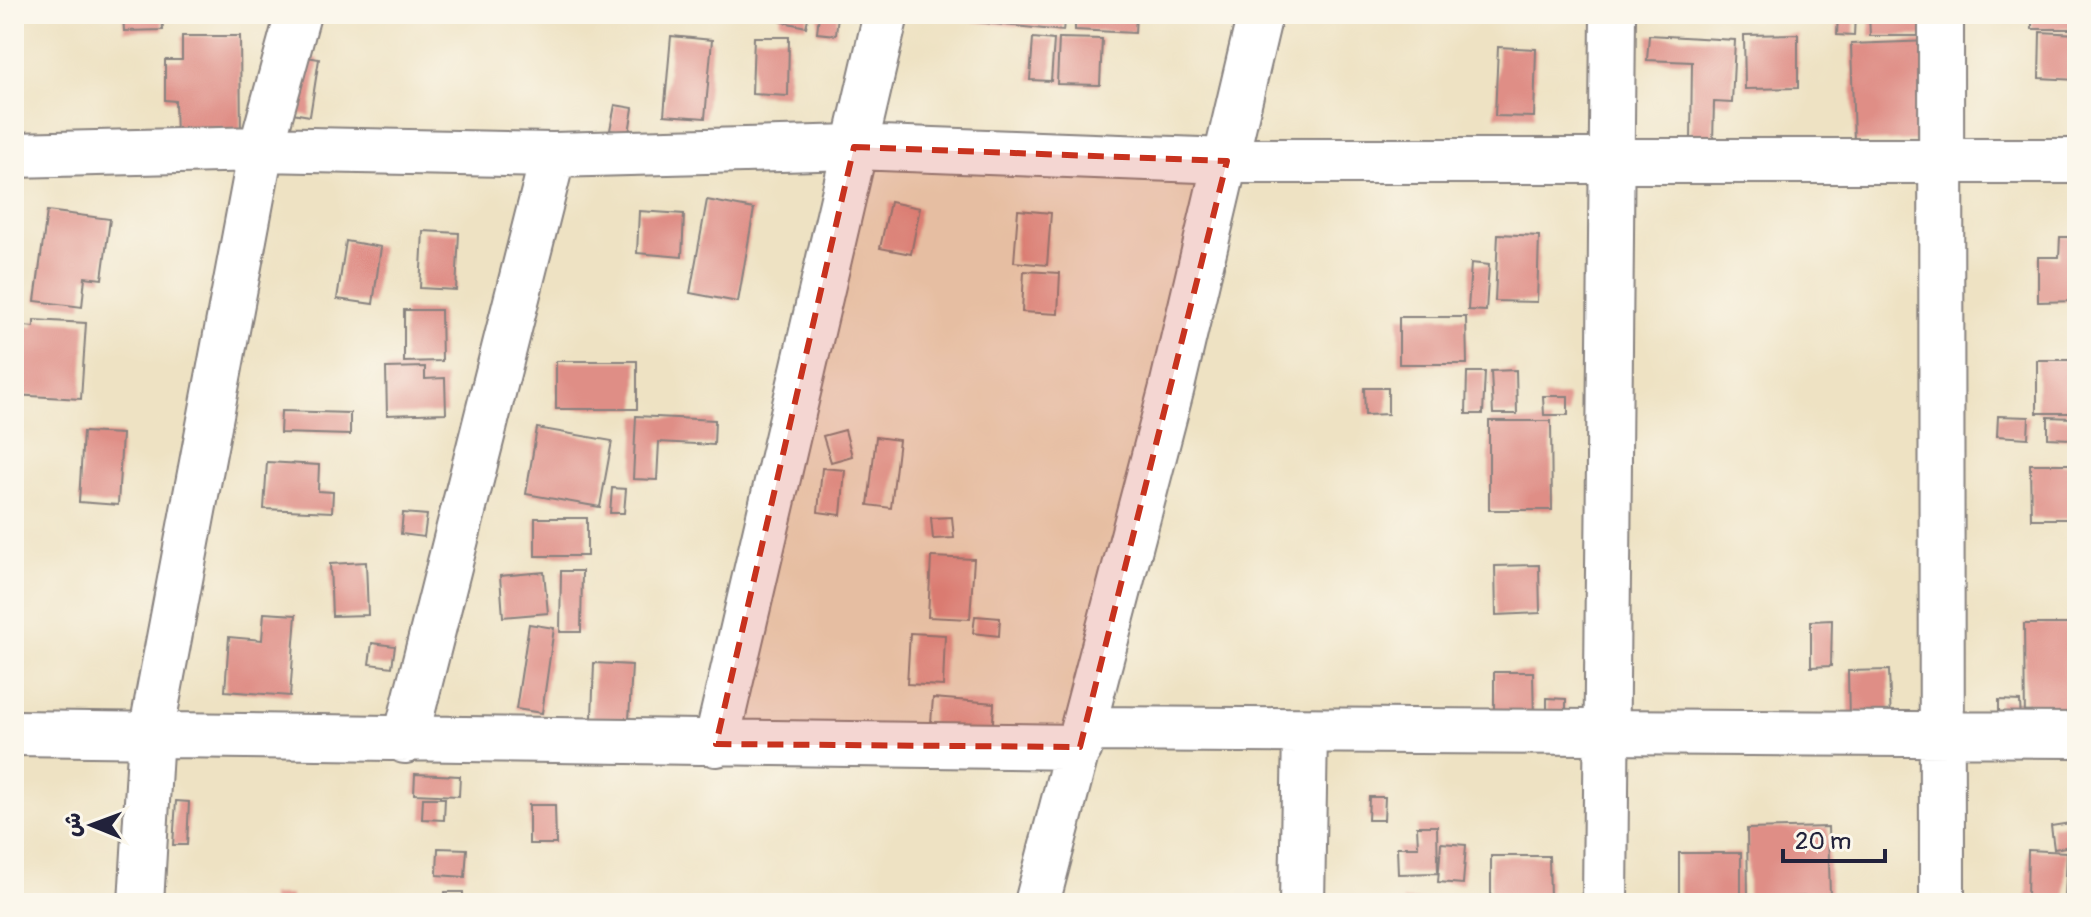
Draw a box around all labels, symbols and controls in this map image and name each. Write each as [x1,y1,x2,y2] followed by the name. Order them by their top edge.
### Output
[52,785,132,865] north arrow
[59,812,87,837] text: ش
[1783,813,1885,863] scale bar
[1795,827,1851,856] text: 20 m

